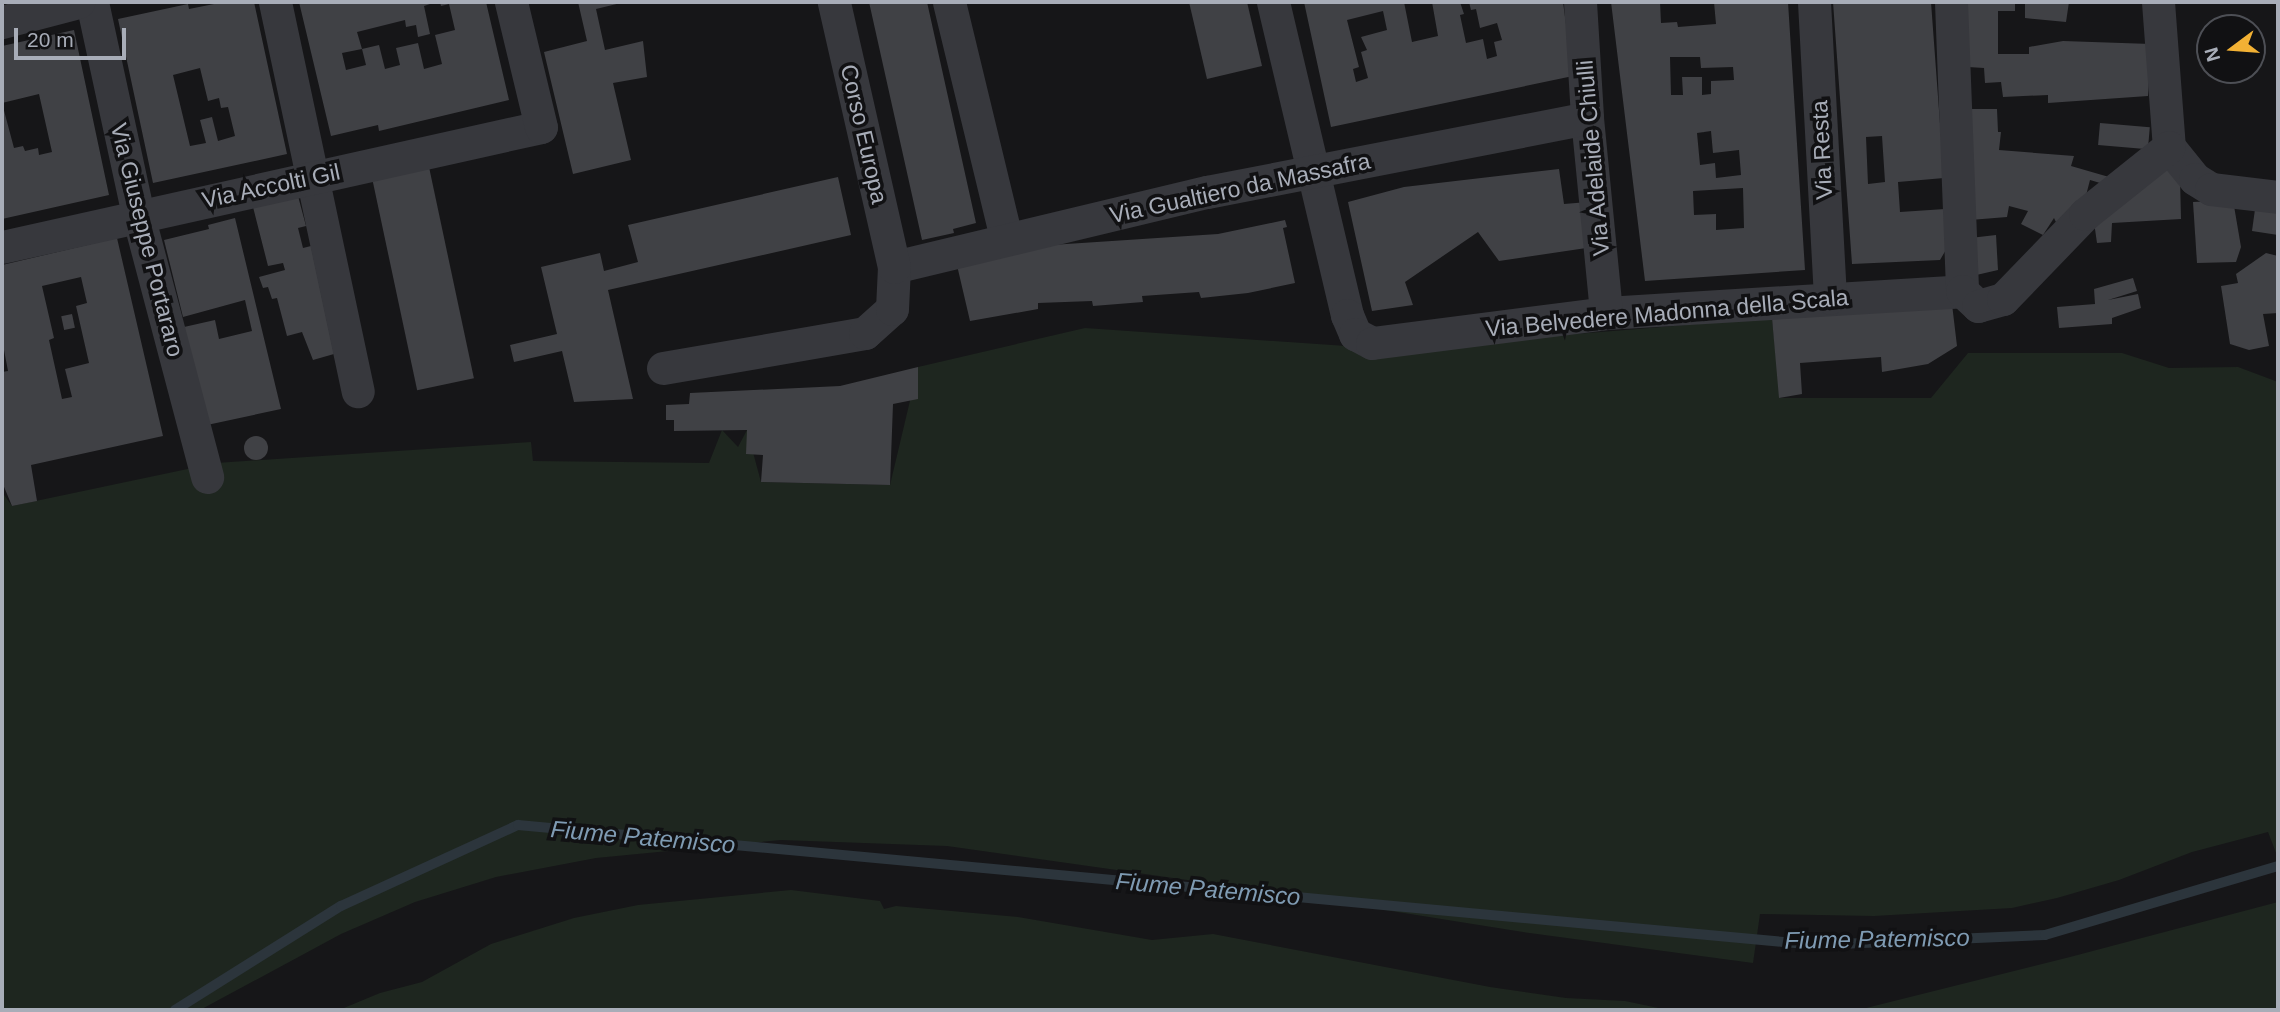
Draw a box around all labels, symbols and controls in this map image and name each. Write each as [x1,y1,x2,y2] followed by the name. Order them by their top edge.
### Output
[18,14,130,58] scale bar
[2196,14,2266,84] north arrow
[27,28,74,51] text: 20 m
[2200,45,2224,64] text: N
[1571,58,1615,258] street label: Via Adelaide Chiulli
[835,62,893,206] street label: Corso Europa
[1806,100,1838,200] street label: Via Resta
[105,120,189,360] street label: Via Giuseppe Portararo
[1107,147,1373,229] street label: Via Gualtiero da Massafra
[199,158,343,214] street label: Via Accolti Gil
[1484,283,1850,343] street label: Via Belvedere Madonna della Scala
[549,815,737,859] water label: Fiume Patemisco
[1114,867,1302,911] water label: Fiume Patemisco
[1784,923,1970,955] water label: Fiume Patemisco

